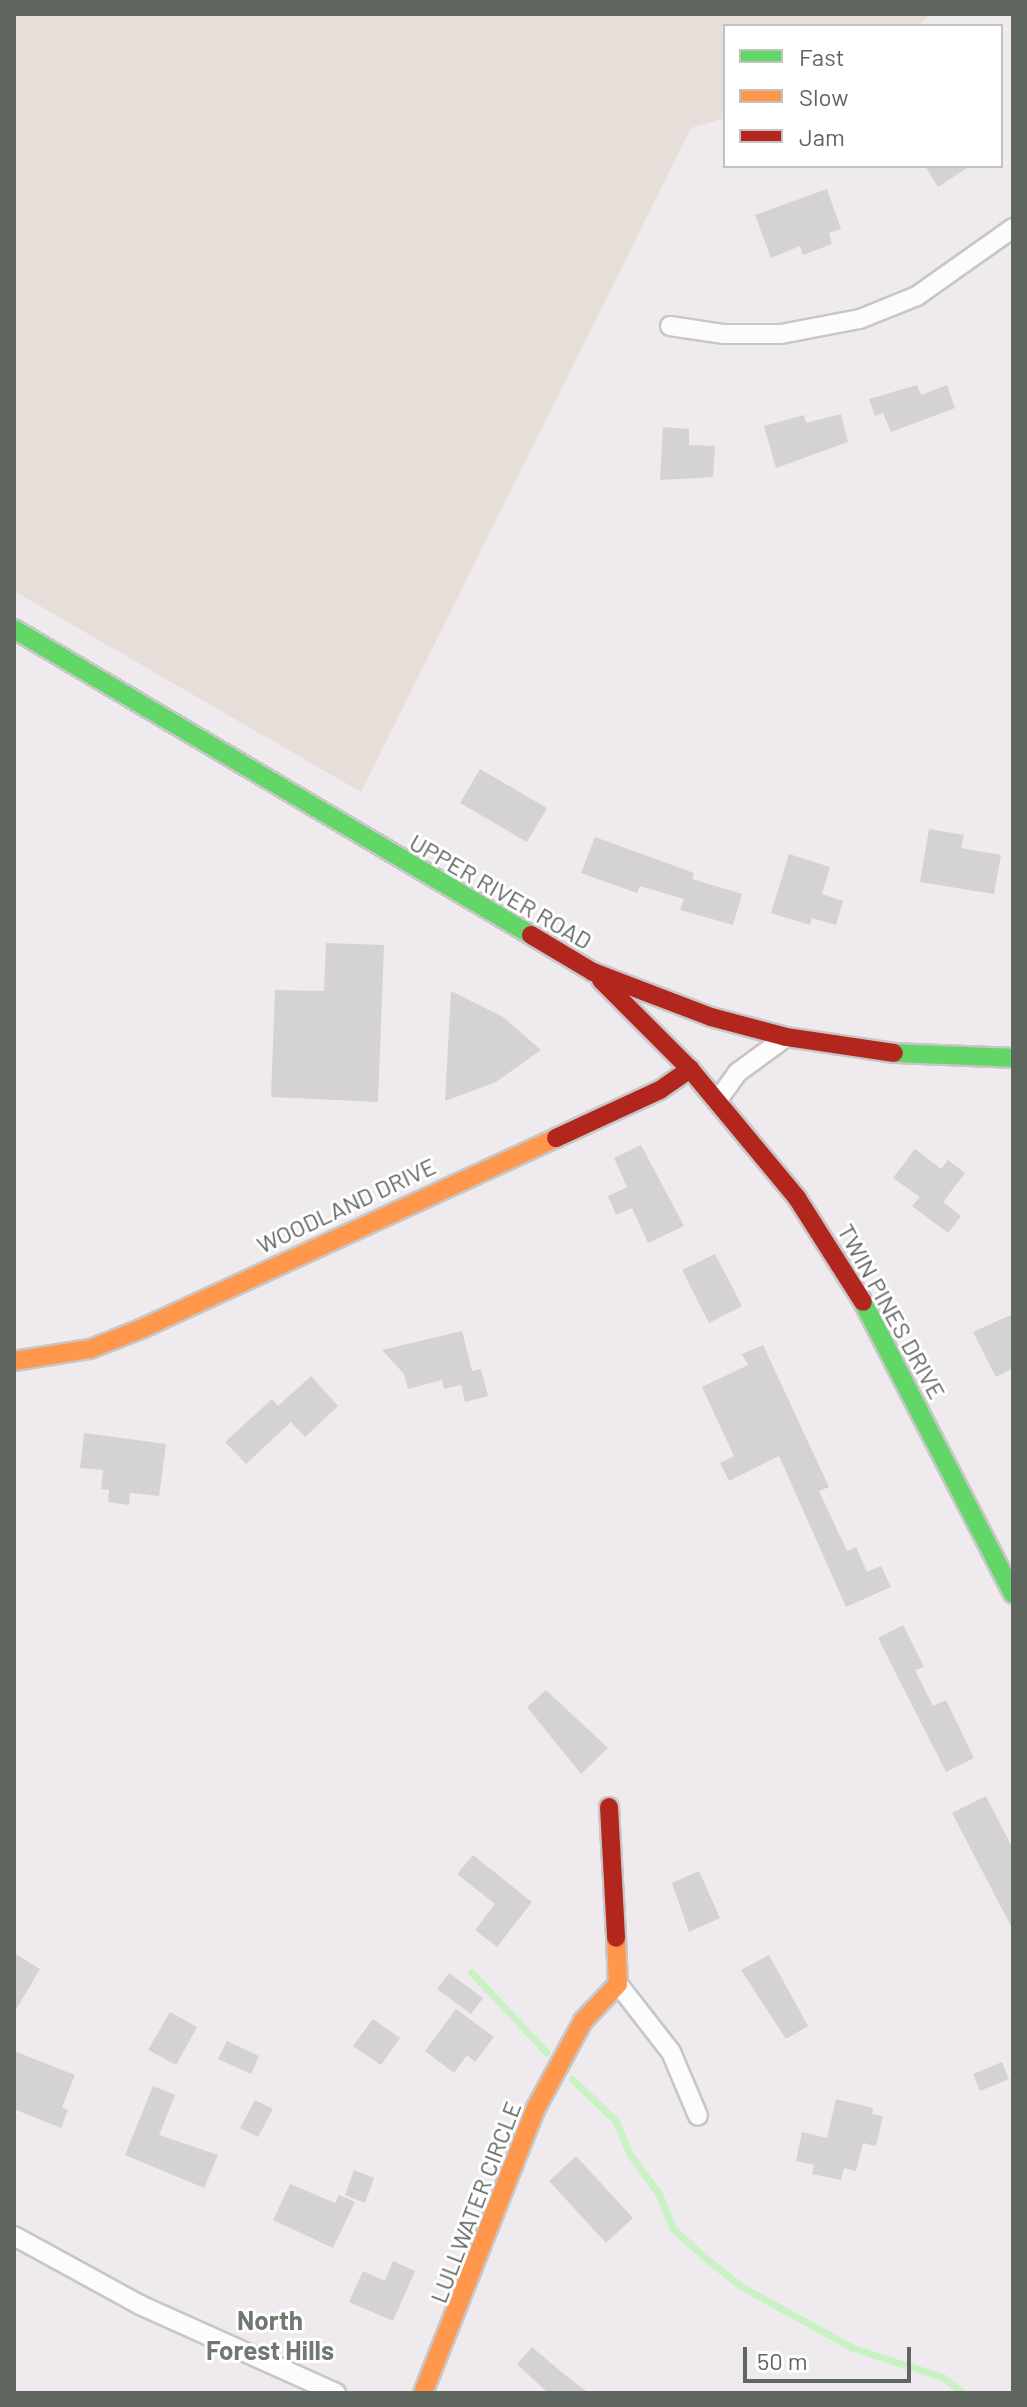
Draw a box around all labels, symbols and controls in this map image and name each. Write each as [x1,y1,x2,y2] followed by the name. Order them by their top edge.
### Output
[723,24,1003,168] legend
[799,42,844,71] text: Fast
[799,82,848,111] text: Slow
[799,122,845,151] text: Jam
[405,827,597,955] street label: UPPER RIVER ROAD
[252,1151,440,1259] street label: WOODLAND DRIVE
[832,1218,952,1404] street label: TWIN PINES DRIVE
[423,2097,527,2307] street label: LULLWATER CIRCLE
[206,2304,334,2366] district label: North Forest Hills
[747,2331,915,2381] scale bar
[757,2346,808,2375] text: 50 m

